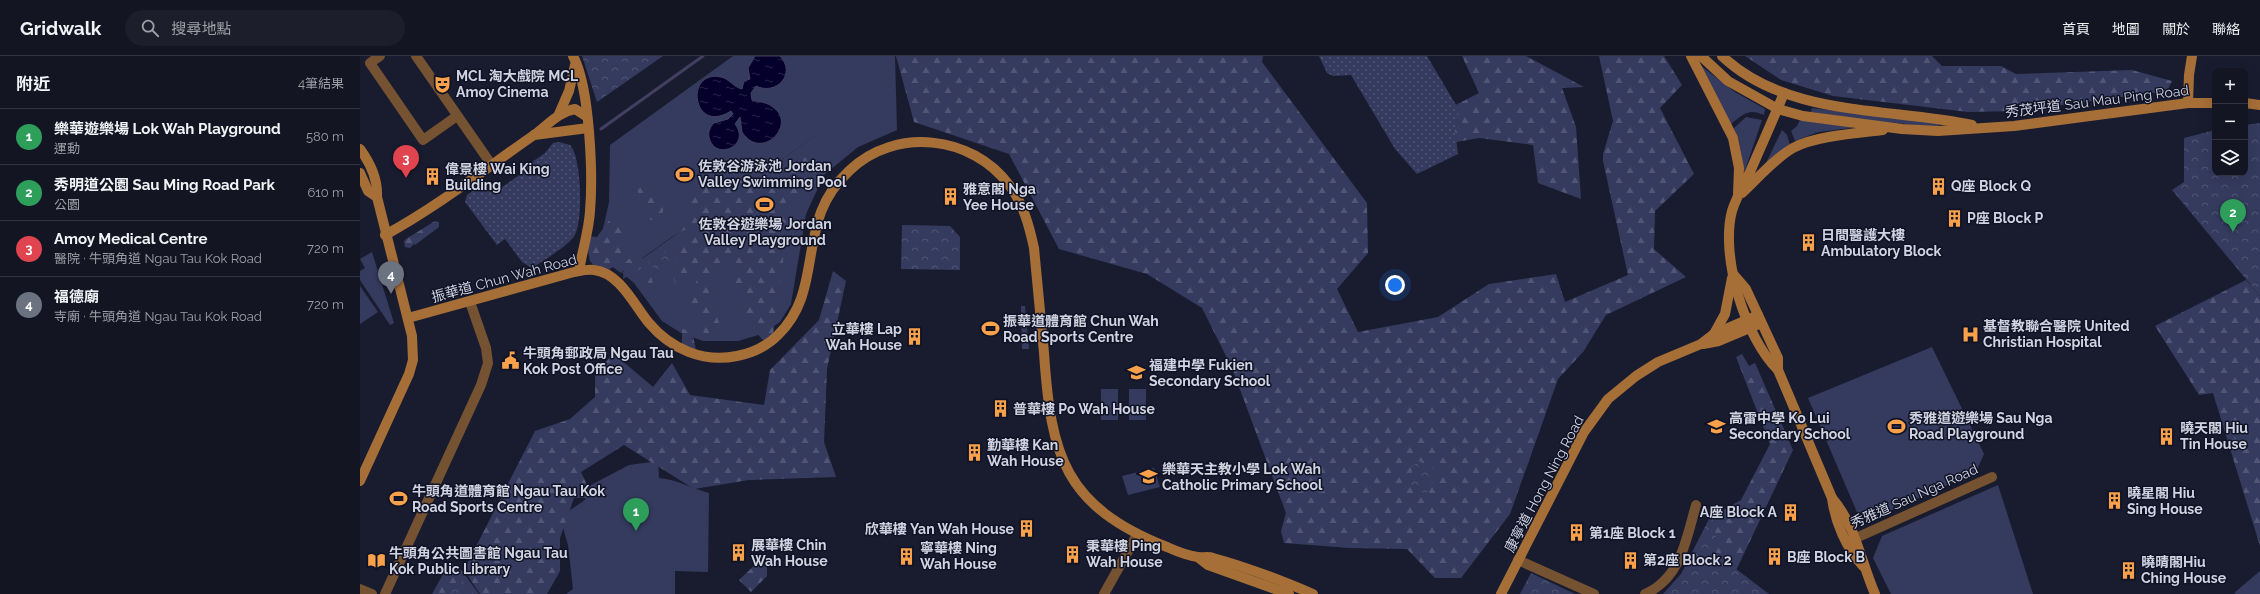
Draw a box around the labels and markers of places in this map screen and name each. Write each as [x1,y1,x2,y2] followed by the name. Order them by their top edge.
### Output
[456,68,579,100] place label: MCL 淘大戲院 MCL Amoy Cinema
[433,74,453,94] theatre icon: MCL 淘大戲院 MCL Amoy Cinema
[393,145,419,178] pin: 3
[698,158,847,190] place label: 佐敦谷游泳池 Jordan Valley Swimming Pool
[445,161,550,193] place label: 偉景樓 Wai King Building
[675,164,695,184] sports icon: 佐敦谷游泳池 Jordan Valley Swimming Pool
[422,167,442,187] building icon: 偉景樓 Wai King Building
[1928,176,1948,196] building icon: Q座 Block Q
[1951,178,2031,194] place label: Q座 Block Q
[963,181,1036,213] place label: 雅意閣 Nga Yee House
[940,187,960,207] building icon: 雅意閣 Nga Yee House
[755,194,775,214] sports icon: 佐敦谷遊樂場 Jordan Valley Playground
[2220,199,2246,232] pin: 2
[1944,208,1964,228] building icon: P座 Block P
[1967,210,2044,226] place label: P座 Block P
[698,216,832,248] place label: 佐敦谷遊樂場 Jordan Valley Playground
[1821,227,1942,259] place label: 日間醫護大樓 Ambulatory Block
[1798,233,1818,253] building icon: 日間醫護大樓 Ambulatory Block
[378,261,404,294] pin: 4
[1003,313,1159,345] place label: 振華道體育館 Chun Wah Road Sports Centre
[1983,318,2129,350] place label: 基督教聯合醫院 United Christian Hospital
[980,319,1000,339] sports icon: 振華道體育館 Chun Wah Road Sports Centre
[825,321,903,353] place label: 立華樓 Lap Wah House
[1960,324,1980,344] hospital icon: 基督教聯合醫院 United Christian Hospital
[905,327,925,347] building icon: 立華樓 Lap Wah House
[523,345,674,377] place label: 牛頭角郵政局 Ngau Tau Kok Post Office
[500,351,520,371] public building icon: 牛頭角郵政局 Ngau Tau Kok Post Office
[1149,357,1271,389] place label: 福建中學 Fukien Secondary School
[1126,363,1146,383] school or university icon: 福建中學 Fukien Secondary School
[990,399,1010,419] building icon: 普華樓 Po Wah House
[1013,401,1155,417] place label: 普華樓 Po Wah House
[1729,410,1851,442] place label: 高雷中學 Ko Lui Secondary School
[1909,410,2052,442] place label: 秀雅道遊樂場 Sau Nga Road Playground
[1706,416,1726,436] school or university icon: 高雷中學 Ko Lui Secondary School
[1886,416,1906,436] sports icon: 秀雅道遊樂場 Sau Nga Road Playground
[2180,420,2248,452] place label: 曉天閣 Hiu Tin House
[2157,426,2177,446] building icon: 曉天閣 Hiu Tin House
[987,437,1064,469] place label: 勤華樓 Kan Wah House
[964,443,984,463] building icon: 勤華樓 Kan Wah House
[1162,461,1323,493] place label: 樂華天主教小學 Lok Wah Catholic Primary School
[1139,467,1159,487] school or university icon: 樂華天主教小學 Lok Wah Catholic Primary School
[412,483,605,515] place label: 牛頭角道體育館 Ngau Tau Kok Road Sports Centre
[2127,485,2203,517] place label: 曉星閣 Hiu Sing House
[389,489,409,509] sports icon: 牛頭角道體育館 Ngau Tau Kok Road Sports Centre
[2104,491,2124,511] building icon: 曉星閣 Hiu Sing House
[623,498,649,531] pin: 1
[1780,502,1800,522] building icon: A座 Block A
[1700,504,1778,520] place label: A座 Block A
[1017,519,1037,539] building icon: 欣華樓 Yan Wah House
[865,521,1015,537] place label: 欣華樓 Yan Wah House
[1566,523,1586,543] building icon: 第1座 Block 1
[1589,525,1676,541] place label: 第1座 Block 1
[751,537,828,569] place label: 展華樓 Chin Wah House
[1086,538,1163,570] place label: 秉華樓 Ping Wah House
[920,540,997,572] place label: 寧華樓 Ning Wah House
[728,543,748,563] building icon: 展華樓 Chin Wah House
[1063,544,1083,564] building icon: 秉華樓 Ping Wah House
[389,545,568,577] place label: 牛頭角公共圖書館 Ngau Tau Kok Public Library
[897,546,917,566] building icon: 寧華樓 Ning Wah House
[1764,547,1784,567] building icon: B座 Block B
[1787,549,1865,565] place label: B座 Block B
[1620,550,1640,570] building icon: 第2座 Block 2
[366,551,386,571] library icon: 牛頭角公共圖書館 Ngau Tau Kok Public Library
[1643,552,1732,568] place label: 第2座 Block 2
[2141,554,2227,586] place label: 曉晴閣Hiu Ching House
[2118,560,2138,580] building icon: 曉晴閣Hiu Ching House

